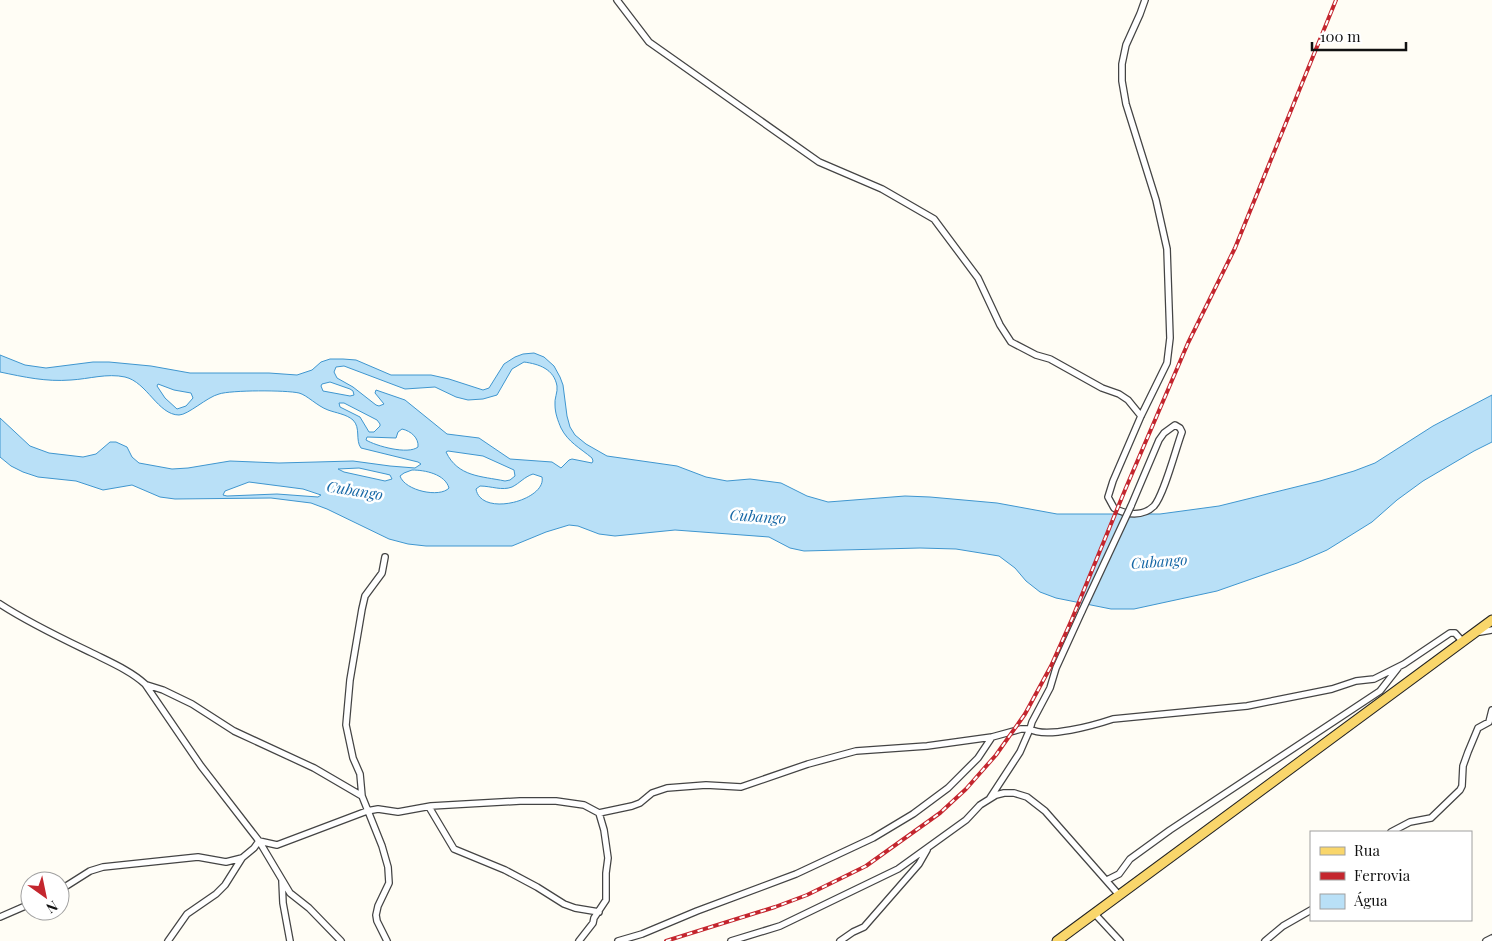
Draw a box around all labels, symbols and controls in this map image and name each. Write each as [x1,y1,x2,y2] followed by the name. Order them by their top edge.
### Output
[1312,20,1406,52] scale bar
[1320,26,1361,46] text: 100 m
[325,476,385,504] water label: Cubango
[729,504,787,528] water label: Cubango
[1130,549,1188,573] water label: Cubango
[1310,831,1472,921] legend
[1354,840,1380,860] text: Rua
[1354,865,1411,885] text: Ferrovia
[20,871,70,921] north arrow
[1353,890,1388,910] text: Água
[43,897,62,918] text: N

